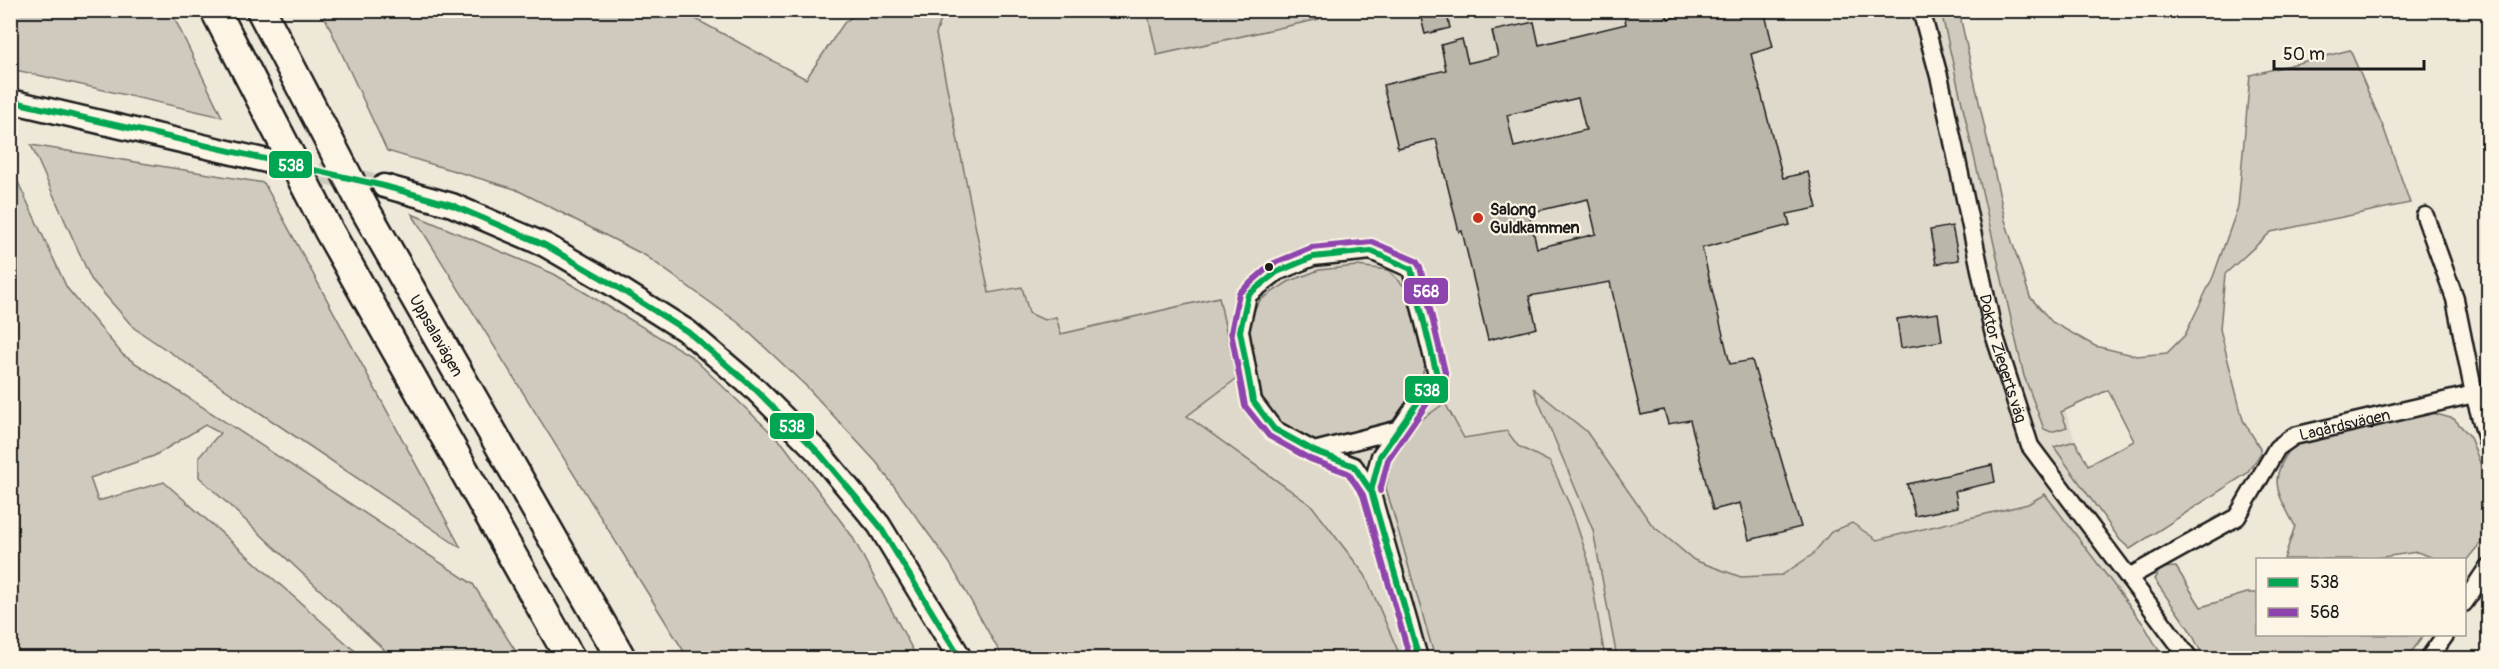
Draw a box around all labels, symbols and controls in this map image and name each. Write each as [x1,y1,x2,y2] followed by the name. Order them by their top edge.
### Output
[2274,33,2424,71] scale bar
[2283,43,2325,66] text: 50 m
[268,150,313,179] line badge: 538
[278,156,304,176] text: 538
[1490,200,1579,238] place label: Salong Guldkammen
[1471,211,1485,225] marker: Salong Guldkammen
[1263,261,1275,273] unlabelled marker
[1403,277,1449,305] line badge: 568
[1413,282,1439,302] text: 568
[405,291,467,380] street label: Uppsalavägen
[1974,292,2031,425] street label: Doktor Ziegerts väg
[1404,375,1449,404] line badge: 538
[1414,381,1440,401] text: 538
[2297,405,2392,445] street label: Lagårdsvägen
[769,412,815,440] line badge: 538
[779,417,805,437] text: 538
[2256,558,2466,636] legend
[2310,571,2339,594] text: 538
[2310,601,2339,624] text: 568

